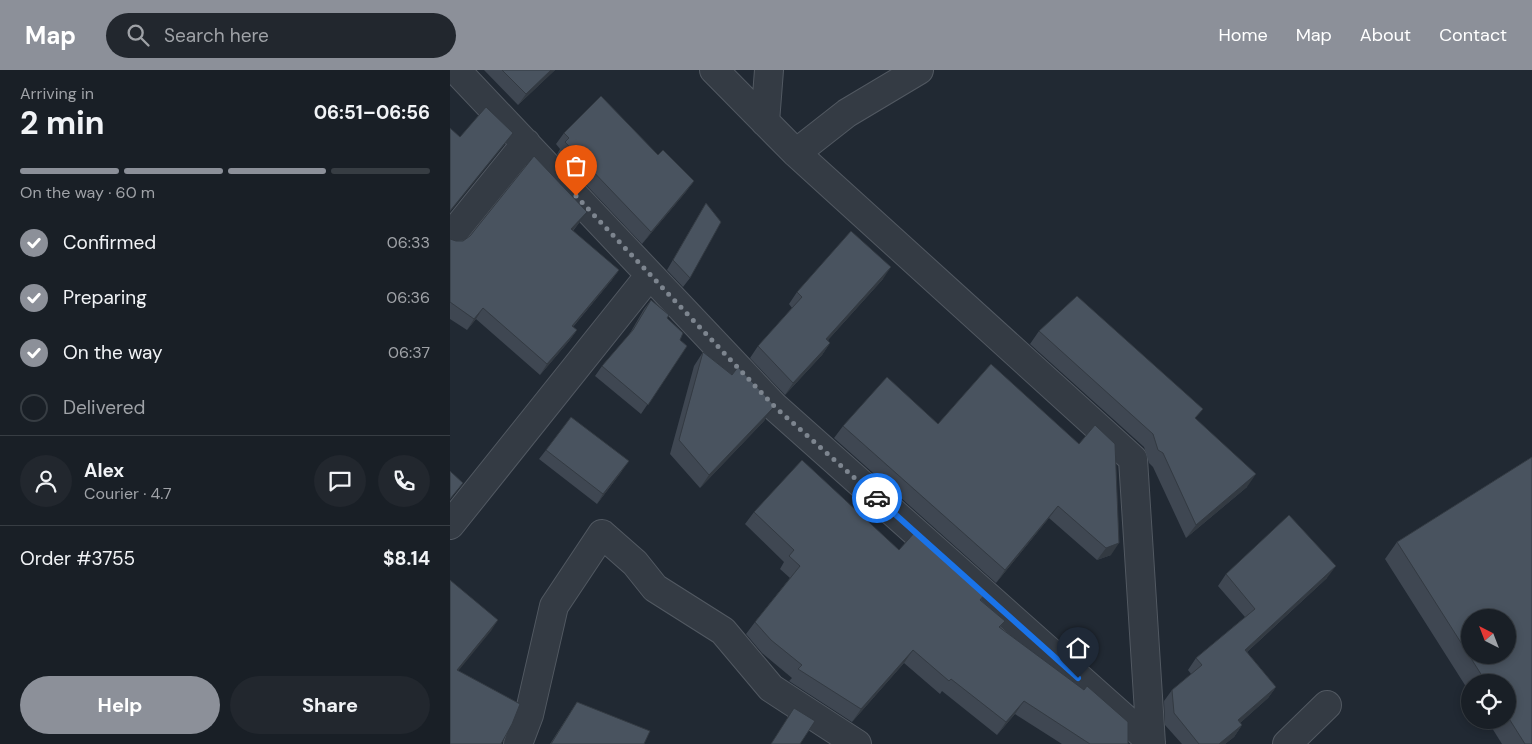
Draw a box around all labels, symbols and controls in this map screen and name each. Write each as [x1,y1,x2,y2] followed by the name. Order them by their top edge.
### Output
[106,13,456,58] search box
[25,20,76,51] text: Map
[124,21,152,49] icon: search
[164,23,269,48] text: Search here
[1218,23,1268,47] text: Home
[1296,23,1332,47] text: Map
[1360,23,1411,47] text: About
[1439,23,1507,47] text: Contact
[20,83,94,104] text: Arriving in
[314,100,430,125] text: 06:51–06:56
[20,102,105,144] text: 2 min
[555,145,597,196] pin
[562,152,590,180] icon: bag
[20,182,155,203] text: On the way · 60 m
[20,229,48,257] icon: check
[63,230,156,255] text: Confirmed
[387,232,430,253] text: 06:33
[20,284,48,312] icon: check
[63,285,147,310] text: Preparing
[386,287,430,308] text: 06:36
[20,339,48,367] icon: check
[63,340,163,365] text: On the way
[388,342,430,363] text: 06:37
[63,395,145,420] text: Delivered
[20,455,72,507] button: person
[314,455,366,507] button: chat
[378,455,430,507] button: phone
[84,458,124,483] text: Alex
[852,473,902,523] courier
[84,483,172,504] text: Courier · 4.7
[863,484,891,512] icon: car
[20,546,135,571] text: Order #3755
[383,546,430,571] text: $8.14
[1461,609,1516,664] north arrow
[1461,609,1516,729] map controls
[1057,627,1099,678] pin
[1064,634,1092,662] icon: home
[1461,674,1516,729] button: locate
[20,676,220,734] button: Help
[230,676,430,734] button: Share

